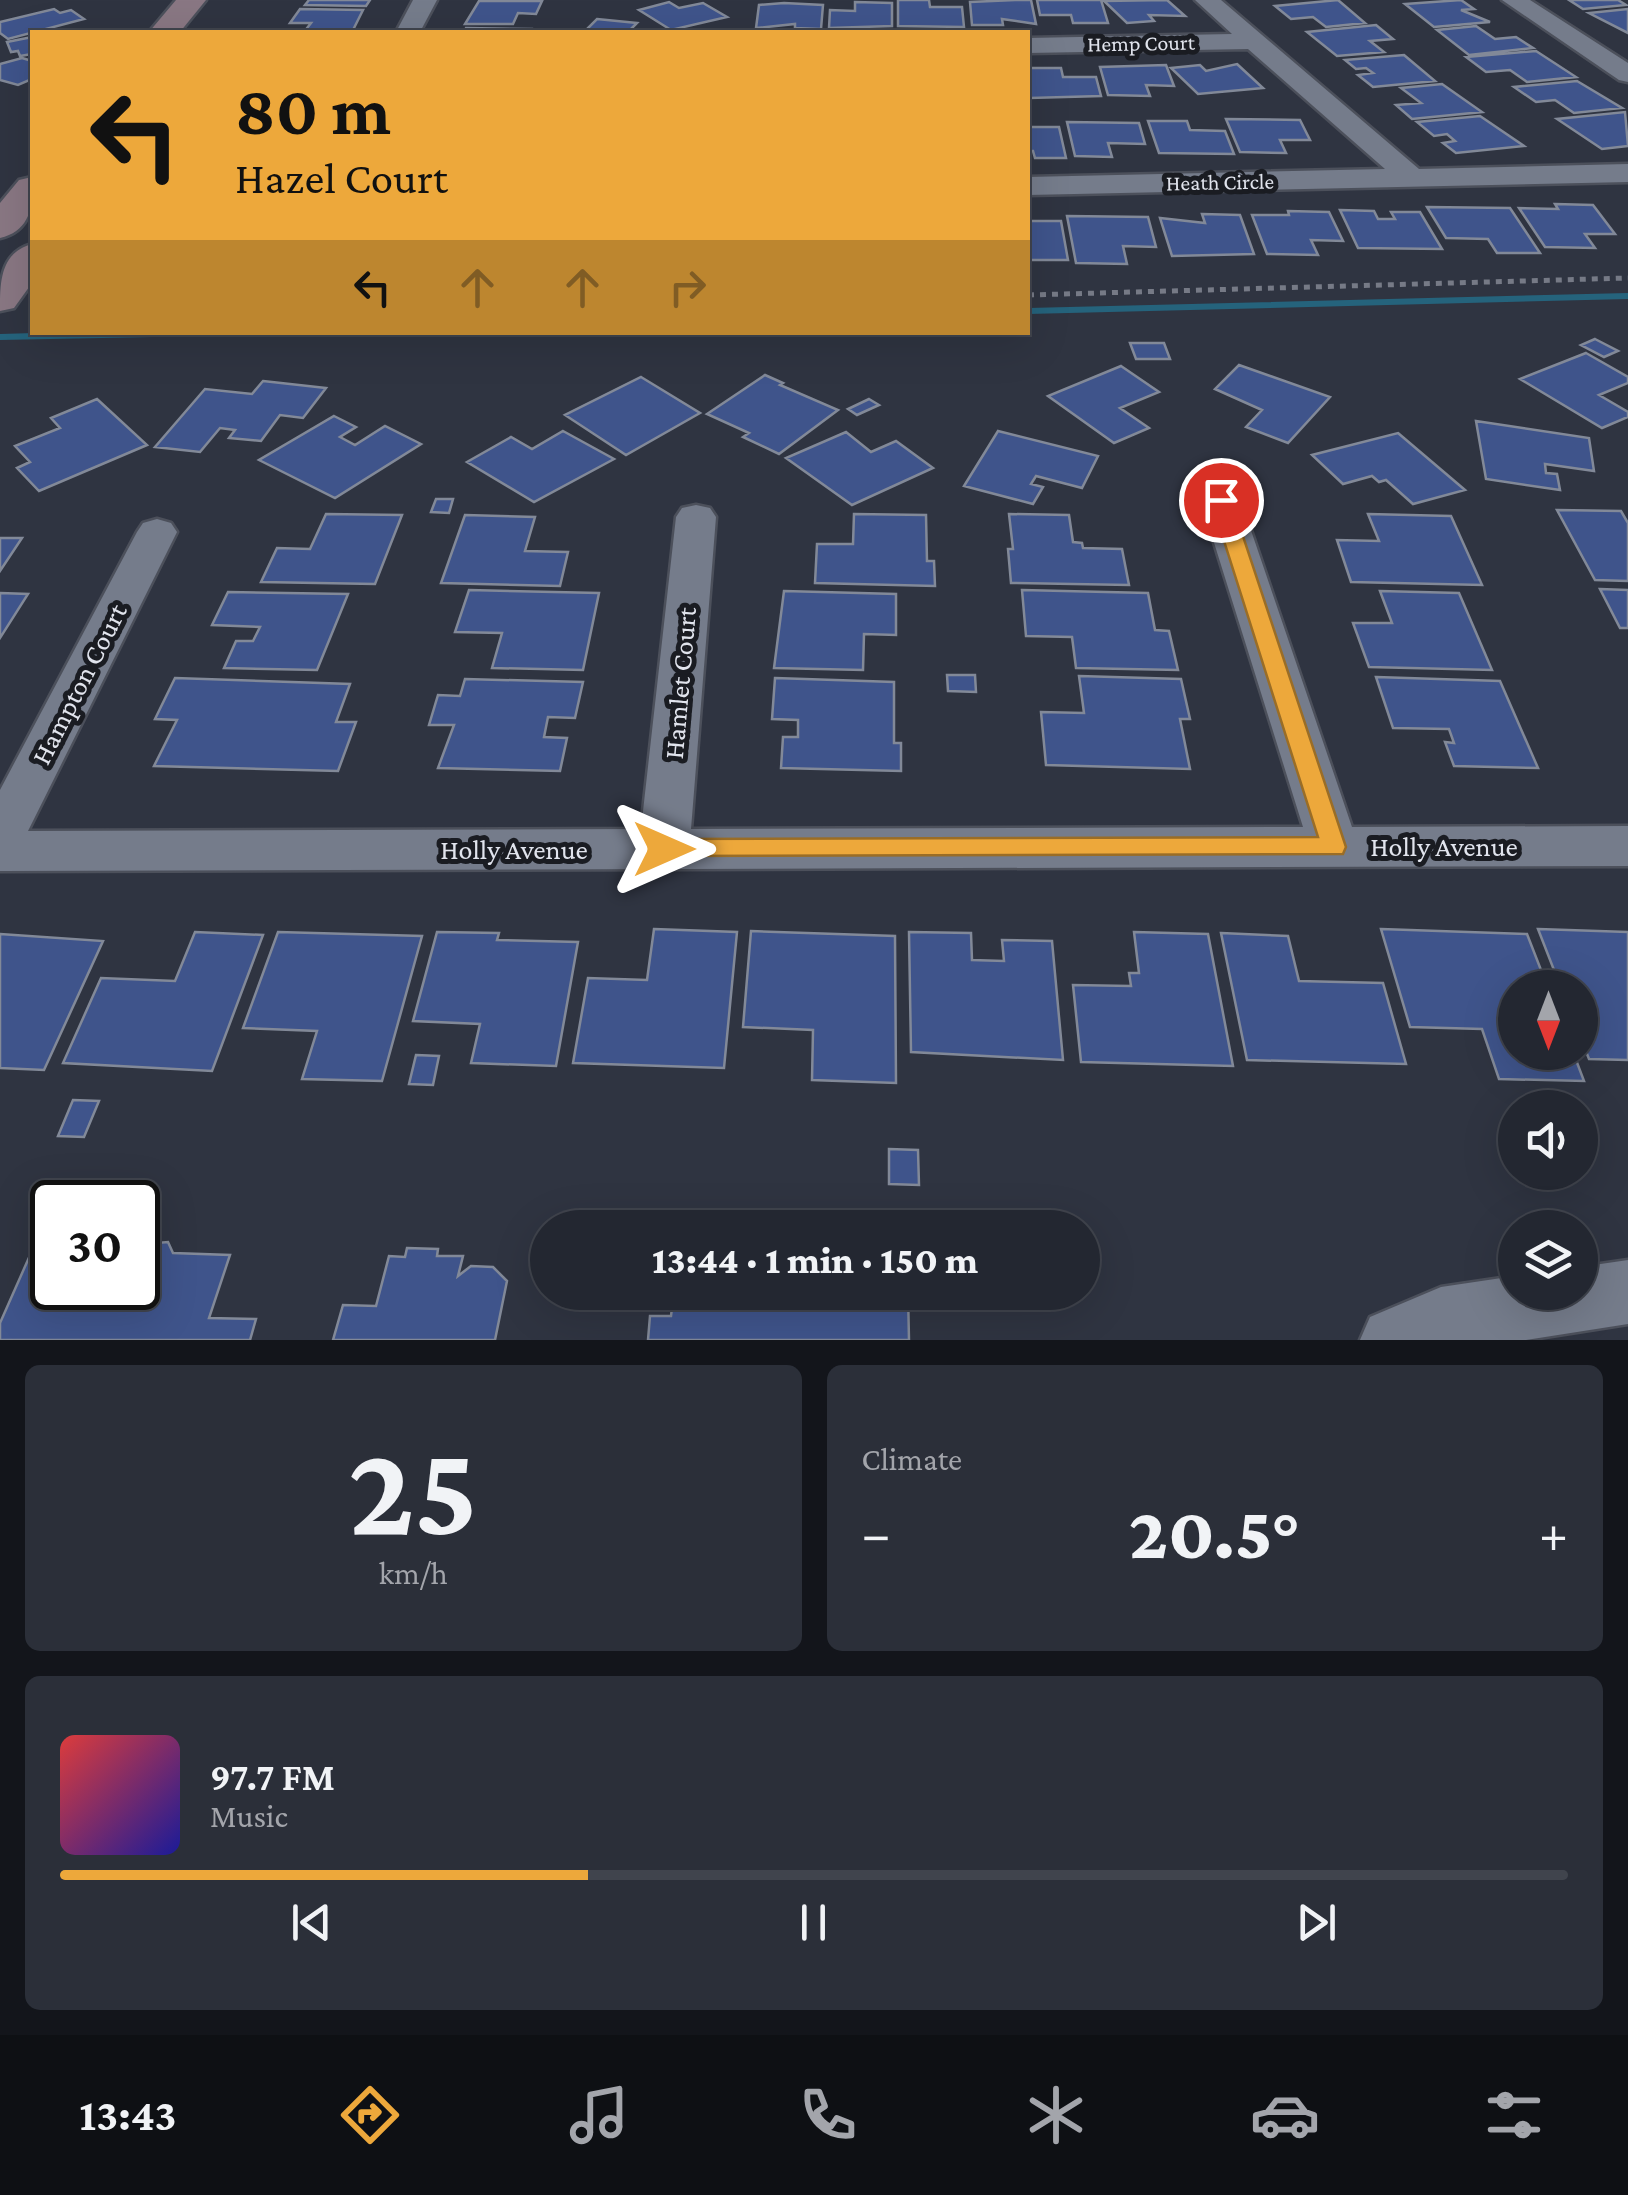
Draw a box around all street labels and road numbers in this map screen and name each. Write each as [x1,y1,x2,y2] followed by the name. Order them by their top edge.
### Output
[1087,30,1196,56] street label: Hemp Court
[1166,169,1274,195] street label: Heath Circle
[25,598,133,770] street label: Hampton Court
[658,605,702,760] street label: Hamlet Court
[1370,831,1518,862] street label: Holly Avenue
[440,834,588,865] street label: Holly Avenue

